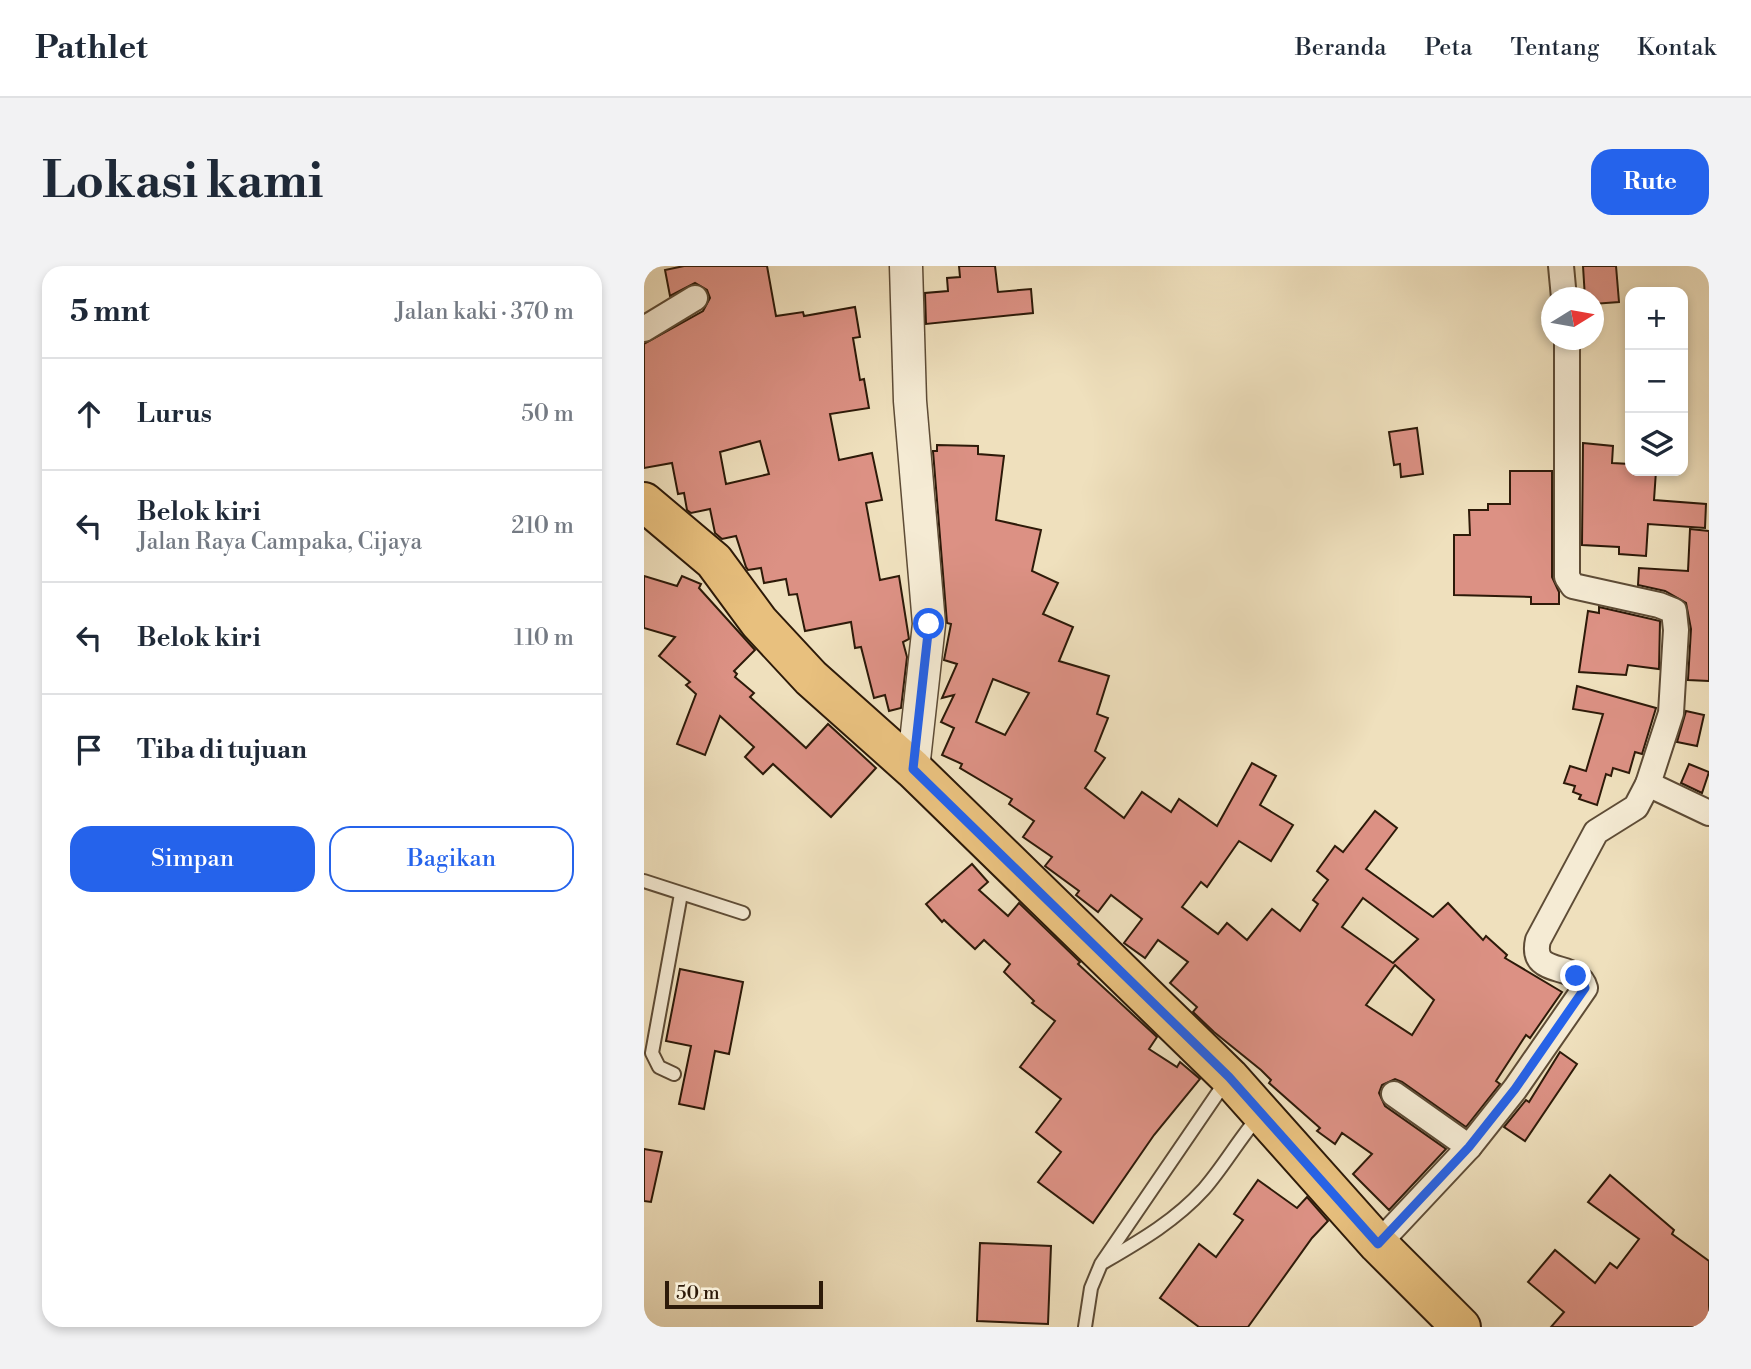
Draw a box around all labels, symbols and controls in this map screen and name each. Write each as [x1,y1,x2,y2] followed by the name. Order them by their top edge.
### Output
[35,28,148,69] text: Pathlet
[1295,33,1386,63] text: Beranda
[1424,33,1472,63] text: Peta
[1510,33,1599,63] text: Tentang
[1637,33,1716,63] text: Kontak
[1591,149,1709,215] button: Rute
[42,152,324,213] text: Lokasi kami
[1541,287,1604,350] north arrow
[1625,287,1688,476] map controls
[1625,287,1688,350] button: +
[70,293,150,331] text: 5 mnt
[395,298,574,326] text: Jalan kaki · 370 m
[1625,350,1688,413] button: −
[70,395,108,433] icon: ahead
[137,398,212,430] text: Lurus
[521,400,574,428] text: 50 m
[1625,413,1688,476] button: layers
[137,496,261,528] text: Belok kiri
[70,507,108,545] icon: left
[511,512,574,540] text: 210 m
[137,528,422,556] text: Jalan Raya Campaka, Cijaya
[913,608,944,639] route start
[70,619,108,657] icon: left
[137,622,261,654] text: Belok kiri
[514,624,574,652] text: 110 m
[70,731,108,769] icon: arrive
[137,734,307,766] text: Tiba di tujuan
[70,826,315,892] button: Simpan
[329,826,574,892] button: Bagikan
[1560,960,1591,991] route end
[665,1278,822,1310] scale bar
[676,1281,720,1305] text: 50 m

